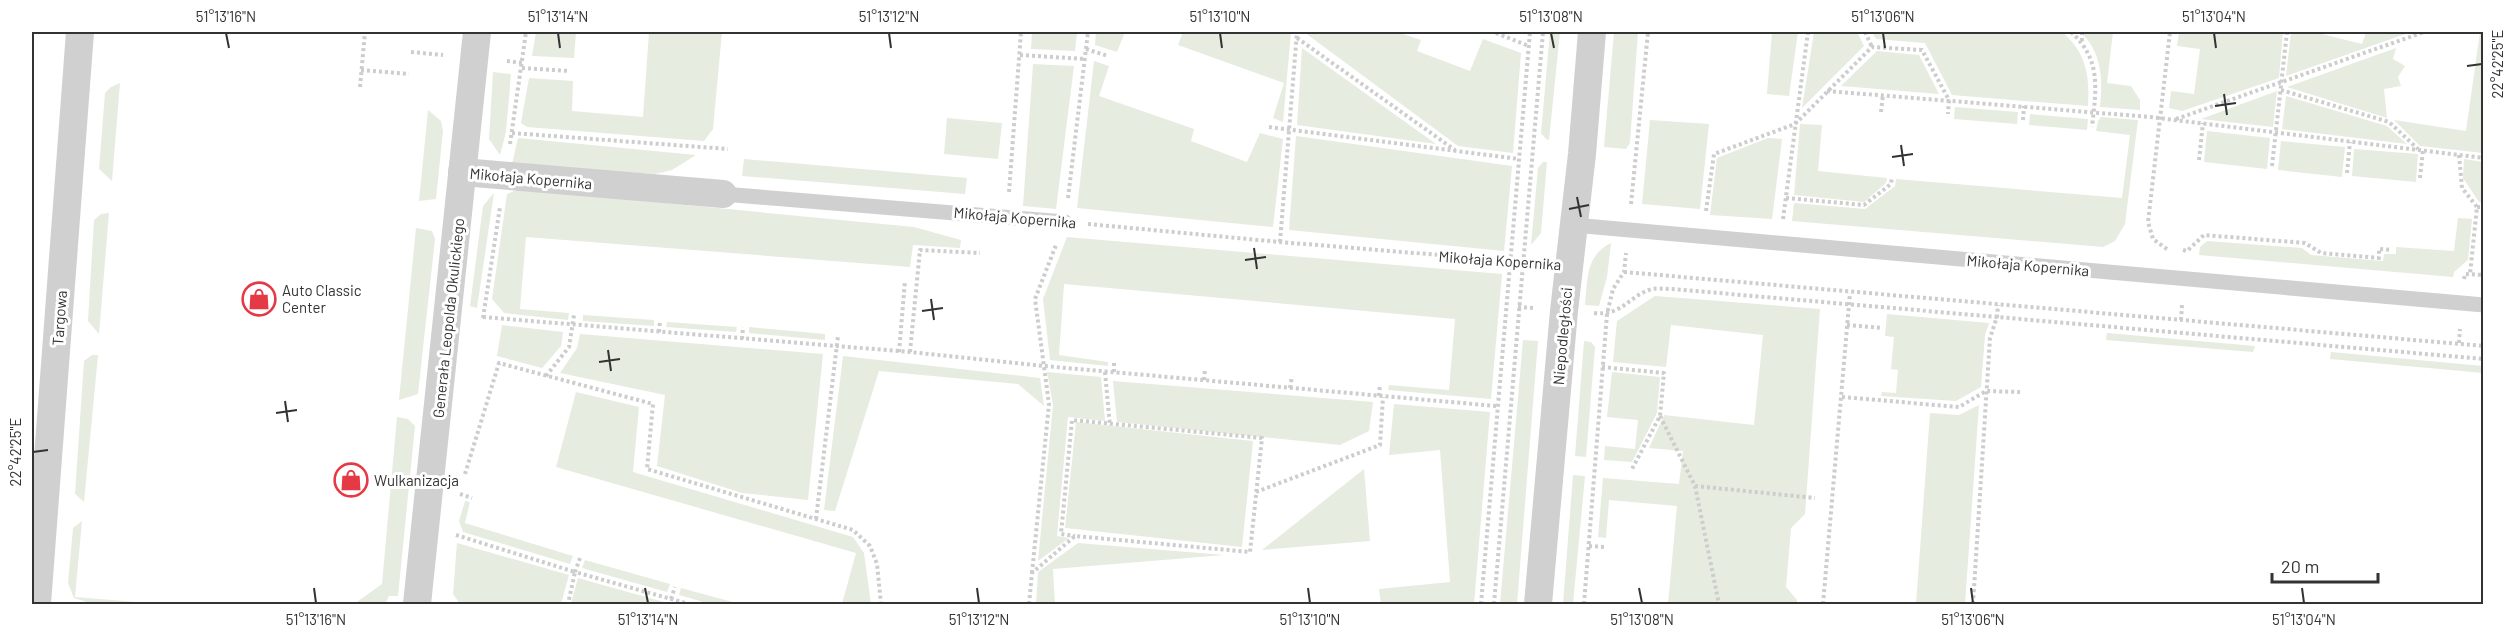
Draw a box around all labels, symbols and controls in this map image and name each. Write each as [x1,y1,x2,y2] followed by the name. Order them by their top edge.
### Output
[196,7,256,25] text: 51°13'16"N
[528,7,588,25] text: 51°13'14"N
[859,7,919,25] text: 51°13'12"N
[1189,7,1251,25] text: 51°13'10"N
[1519,7,1583,25] text: 51°13'08"N
[1851,7,1915,25] text: 51°13'06"N
[2182,7,2246,25] text: 51°13'04"N
[2488,30,2506,98] text: 22°42'25"E
[469,164,593,192] street label: Mikołaja Kopernika
[953,203,1077,231] street label: Mikołaja Kopernika
[429,217,467,419] street label: Generała Leopolda Okulickiego
[1438,247,1562,273] street label: Mikołaja Kopernika
[1966,251,2090,279] street label: Mikołaja Kopernika
[241,281,277,317] shop icon: Auto Classic Center
[282,281,362,316] place label: Auto Classic Center
[1549,286,1575,386] street label: Niepodległości
[48,290,70,346] street label: Targowa
[6,418,24,486] text: 22°42'25"E
[333,462,369,498] shop icon: Wulkanizacja
[374,471,459,489] place label: Wulkanizacja
[2272,546,2378,584] scale bar
[2281,555,2319,577] text: 20 m
[286,610,346,628] text: 51°13'16"N
[618,610,678,628] text: 51°13'14"N
[949,610,1009,628] text: 51°13'12"N
[1279,610,1341,628] text: 51°13'10"N
[1610,610,1674,628] text: 51°13'08"N
[1941,610,2005,628] text: 51°13'06"N
[2272,610,2336,628] text: 51°13'04"N

